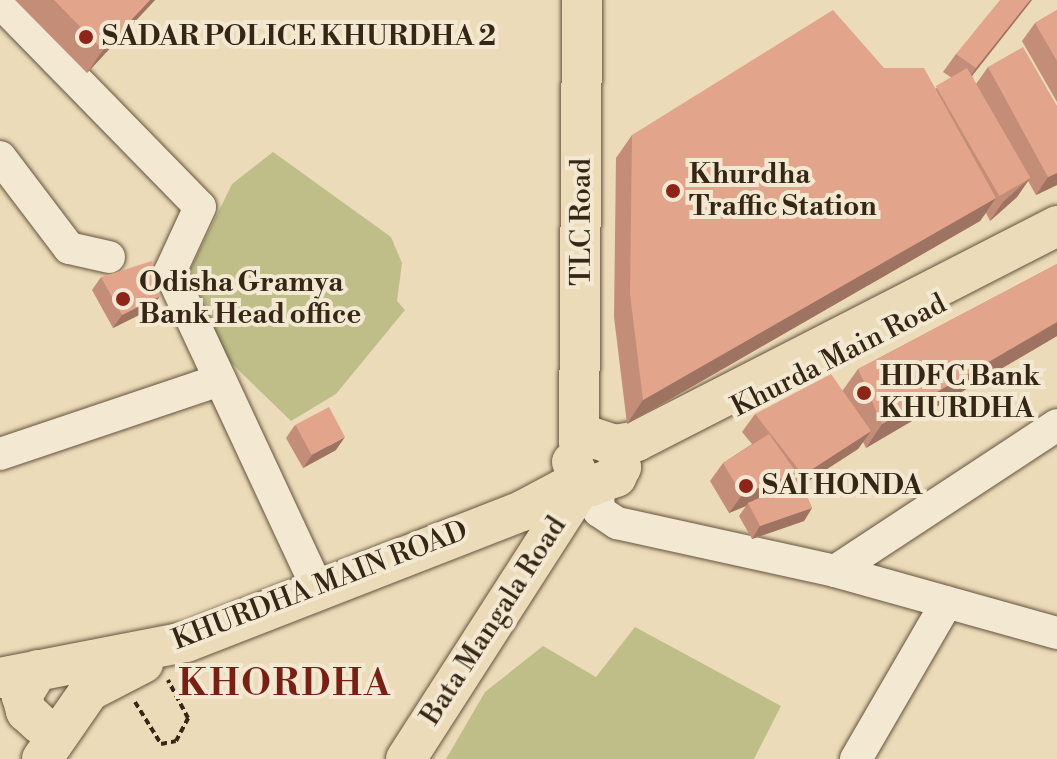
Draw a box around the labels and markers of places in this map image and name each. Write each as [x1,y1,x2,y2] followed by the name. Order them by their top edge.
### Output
[102,20,496,54] place label: SADAR POLICE KHURDHA 2
[77,28,95,46] marker: SADAR POLICE KHURDHA 2
[689,158,877,224] place label: Khurdha Traffic Station
[664,182,682,200] marker: Khurdha Traffic Station
[139,266,361,332] place label: Odisha Gramya Bank Head office
[114,290,132,308] marker: Odisha Gramya Bank Head office
[880,360,1040,426] place label: HDFC Bank KHURDHA
[855,384,873,402] marker: HDFC Bank KHURDHA
[762,469,922,503] place label: SAI HONDA
[737,477,755,495] marker: SAI HONDA

